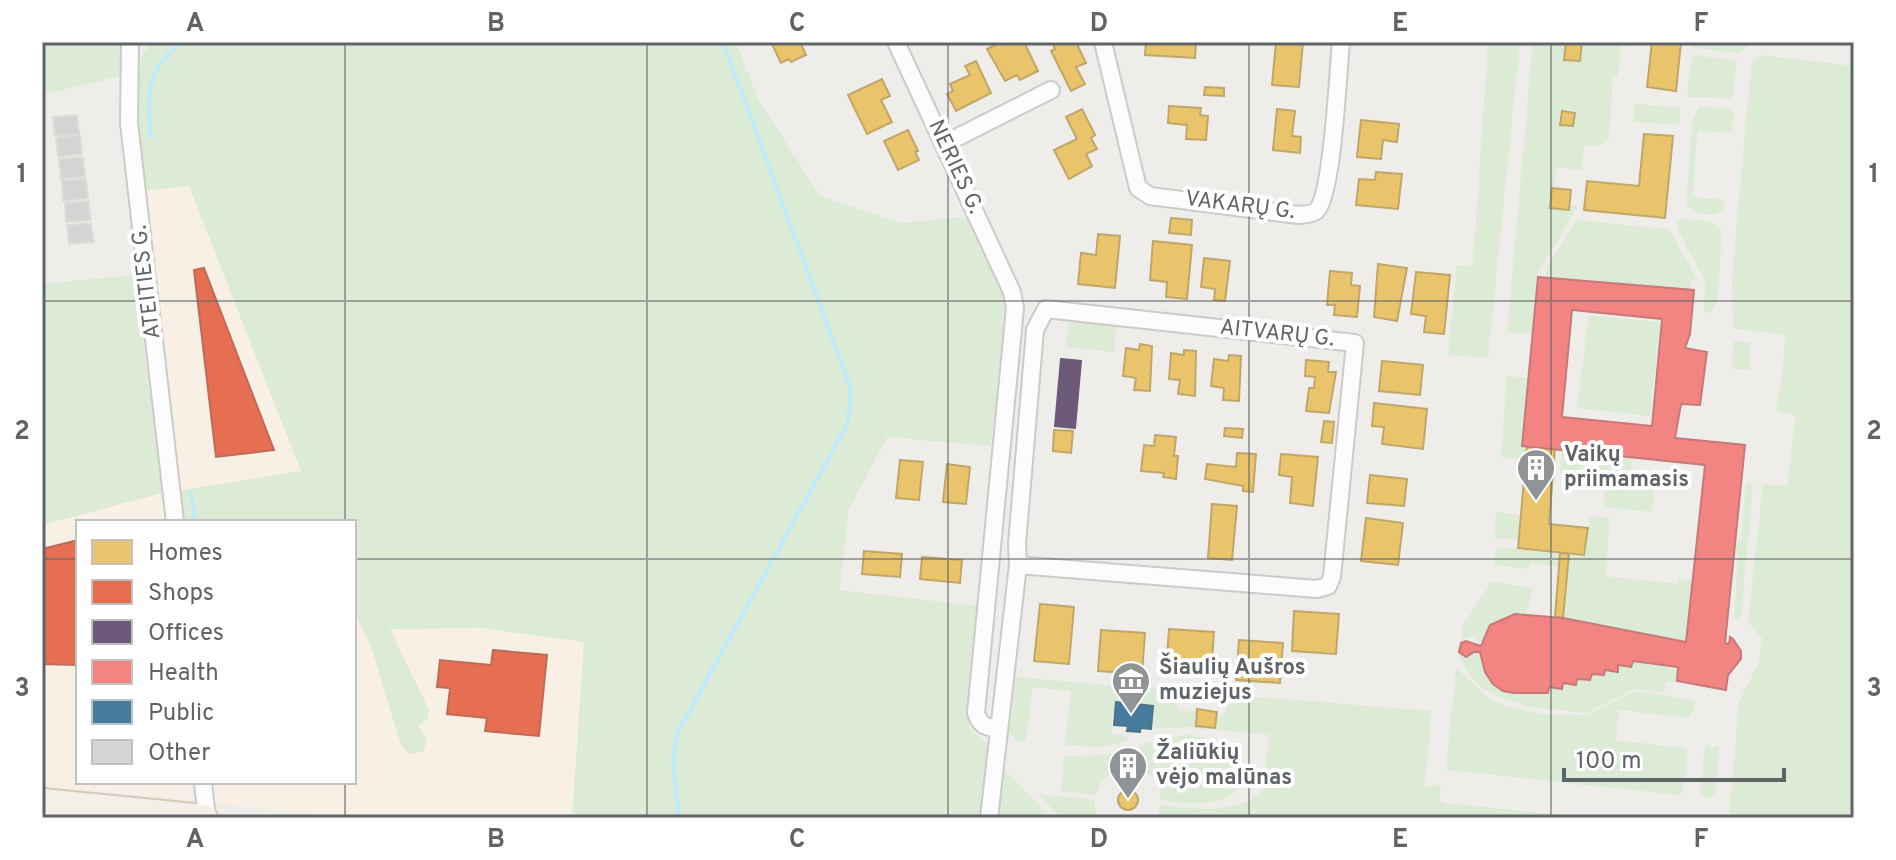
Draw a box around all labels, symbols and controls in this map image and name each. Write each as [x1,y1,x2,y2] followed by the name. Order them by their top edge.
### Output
[186,8,204,41] text: A
[487,8,505,41] text: B
[789,8,805,41] text: C
[1090,8,1108,41] text: D
[1392,8,1408,41] text: E
[1694,8,1709,41] text: F
[921,116,989,218] street label: NERIES G.
[17,159,27,192] text: 1
[1869,159,1879,192] text: 1
[1183,186,1297,226] street label: VAKARŲ G.
[127,223,167,341] street label: ATEITIES G.
[1218,315,1336,353] street label: AITVARŲ G.
[14,416,30,449] text: 2
[1866,416,1882,449] text: 2
[1564,442,1689,494] place label: Vaikų priimamasis
[1515,447,1557,502] building icon: Vaikų priimamasis
[76,520,356,784] legend
[148,539,223,569] text: Homes
[148,579,214,609] text: Shops
[148,619,224,649] text: Offices
[1159,652,1306,707] place label: Šiaulių Aušros muziejus
[148,659,219,689] text: Health
[1110,660,1152,715] museum icon: Šiaulių Aušros muziejus
[14,673,30,706] text: 3
[1866,673,1882,706] text: 3
[148,699,214,729] text: Public
[1564,732,1784,782] scale bar
[1156,738,1292,792] place label: Žaliūkių vėjo malūnas
[148,739,210,769] text: Other
[1107,745,1149,800] building icon: Žaliūkių vėjo malūnas
[1576,747,1642,777] text: 100 m
[186,824,204,857] text: A
[487,824,505,857] text: B
[789,824,805,857] text: C
[1090,824,1108,857] text: D
[1392,824,1408,857] text: E
[1694,824,1709,857] text: F

